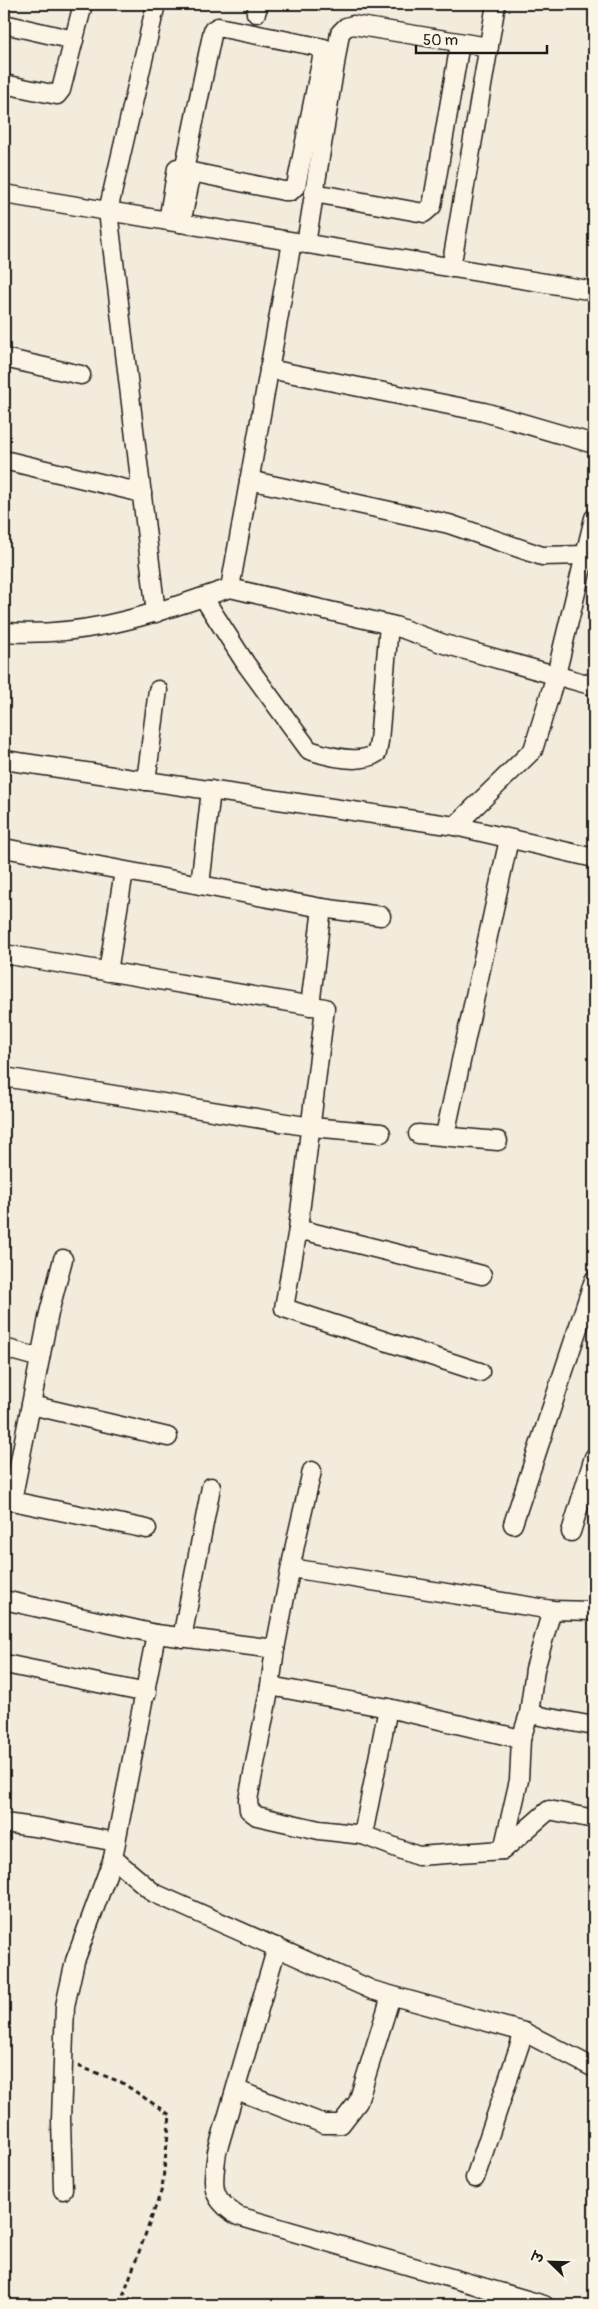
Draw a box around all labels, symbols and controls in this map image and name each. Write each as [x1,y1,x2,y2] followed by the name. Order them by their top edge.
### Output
[416,22,547,54] scale bar
[423,31,458,50] text: 50 m
[526,2236,576,2286] north arrow
[528,2248,549,2267] text: उ

